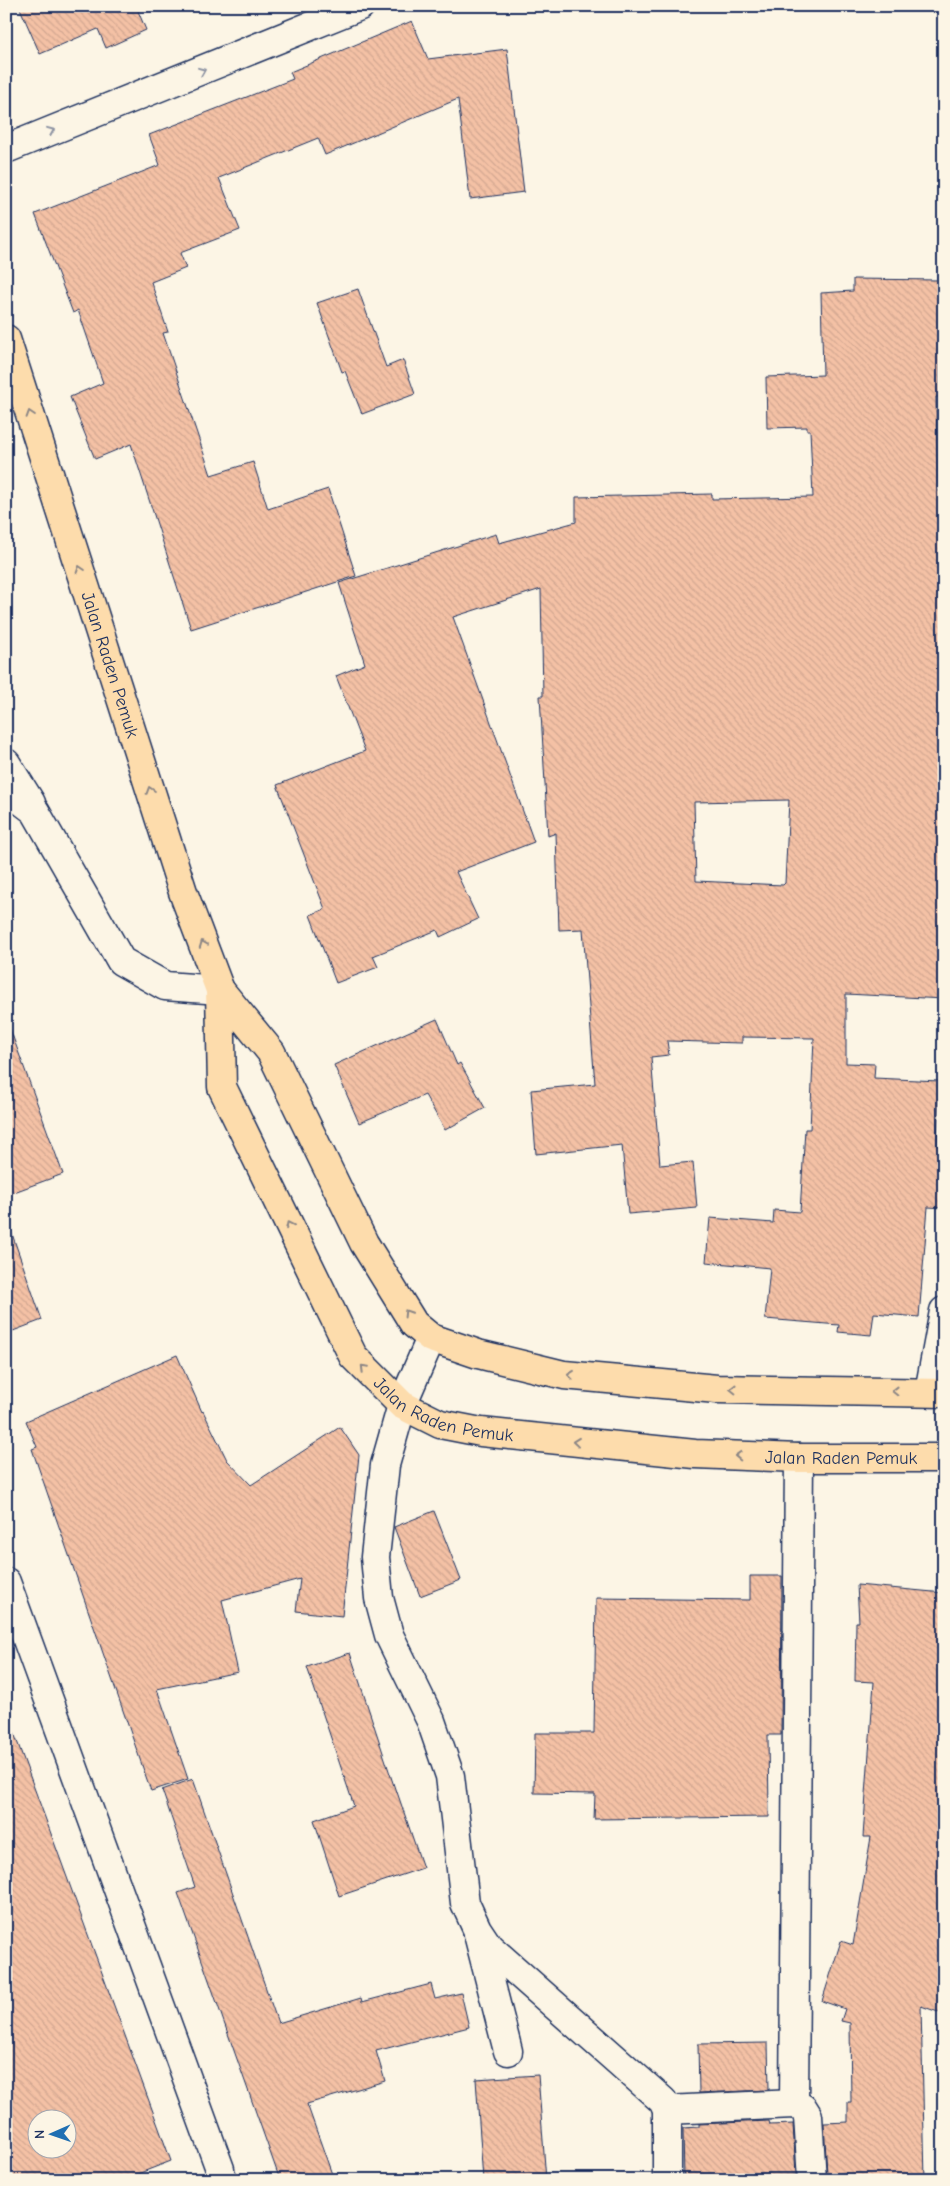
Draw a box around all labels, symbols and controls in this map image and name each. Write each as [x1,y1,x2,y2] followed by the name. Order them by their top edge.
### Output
[197,66,206,77] one-way arrow
[47,127,55,137] one-way arrow
[26,410,36,419] one-way arrow
[75,565,85,574] one-way arrow
[77,589,144,741] street label: Jalan Raden Pemuk
[146,787,156,795] one-way arrow
[199,940,209,949] one-way arrow
[285,1221,295,1230] one-way arrow
[404,1309,414,1318] one-way arrow
[361,1364,370,1373] one-way arrow
[566,1370,574,1381] one-way arrow
[369,1372,515,1446] street label: Jalan Raden Pemuk
[728,1384,736,1394] one-way arrow
[891,1386,898,1396] one-way arrow
[571,1437,579,1448] one-way arrow
[764,1446,917,1469] street label: Jalan Raden Pemuk
[733,1450,741,1461] one-way arrow
[28,2108,78,2158] north arrow
[31,2130,48,2139] text: N

